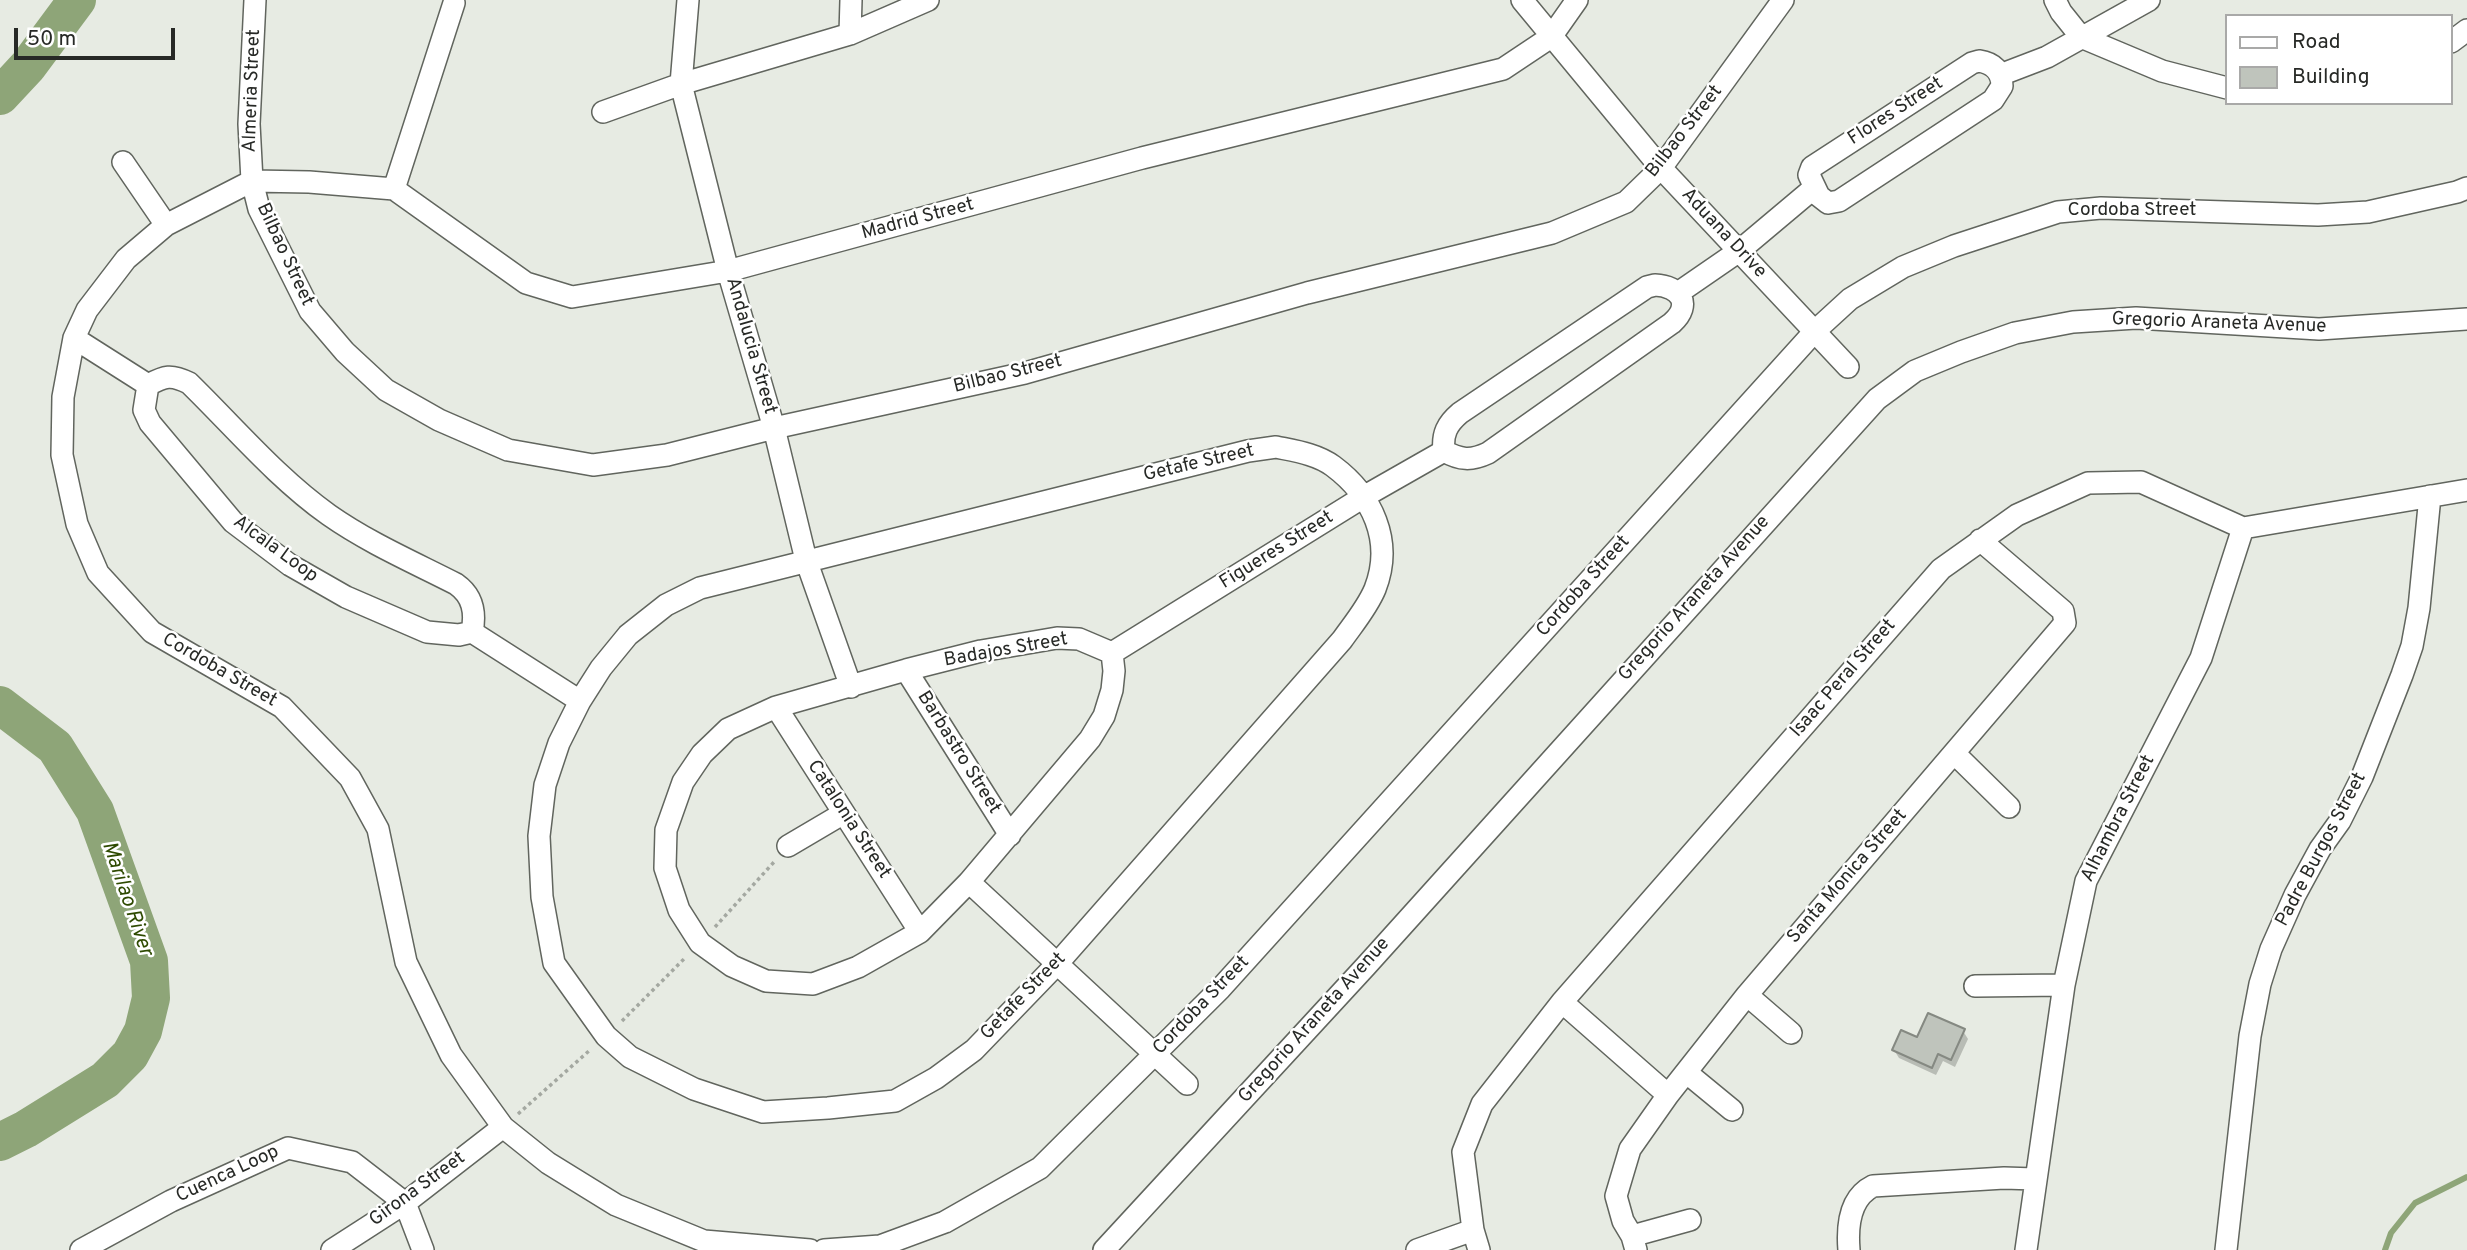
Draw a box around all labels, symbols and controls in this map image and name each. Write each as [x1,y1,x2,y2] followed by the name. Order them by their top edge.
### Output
[18,14,178,58] scale bar
[2226,14,2453,105] legend
[27,26,76,53] text: 50 m
[239,29,267,153] street label: Almeria Street
[2292,29,2341,56] text: Road
[2292,64,2370,91] text: Building
[1844,73,1948,151] street label: Flores Street
[1642,81,1728,183] street label: Bilbao Street
[1676,184,1770,284] street label: Aduana Drive
[859,194,977,246] street label: Madrid Street
[250,200,318,310] street label: Bilbao Street
[2068,200,2196,222] street label: Cordoba Street
[720,275,780,417] street label: Andalucia Street
[2111,309,2327,339] street label: Gregorio Araneta Avenue
[951,351,1065,399] street label: Bilbao Street
[1141,440,1257,488] street label: Getafe Street
[1216,507,1338,595] street label: Figueres Street
[1615,511,1775,687] street label: Gregorio Araneta Avenue
[228,512,322,588] street label: Alcala Loop
[1532,532,1636,642] street label: Cordoba Street
[1786,615,1902,743] street label: Isaac Peral Street
[158,629,280,713] street label: Cordoba Street
[942,629,1070,673] street label: Badajos Street
[911,687,1005,819] street label: Barbastro Street
[2077,752,2161,886] street label: Alhambra Street
[801,756,895,884] street label: Catalonia Street
[2272,769,2372,931] street label: Padre Burgos Street
[1783,805,1913,949] street label: Santa Monica Street
[95,838,157,960] water label: Marilao River
[1235,933,1395,1109] street label: Gregorio Araneta Avenue
[977,948,1071,1046] street label: Getafe Street
[1149,952,1255,1060] street label: Cordoba Street
[173,1141,283,1209] street label: Cuenca Loop
[366,1148,470,1232] street label: Girona Street

